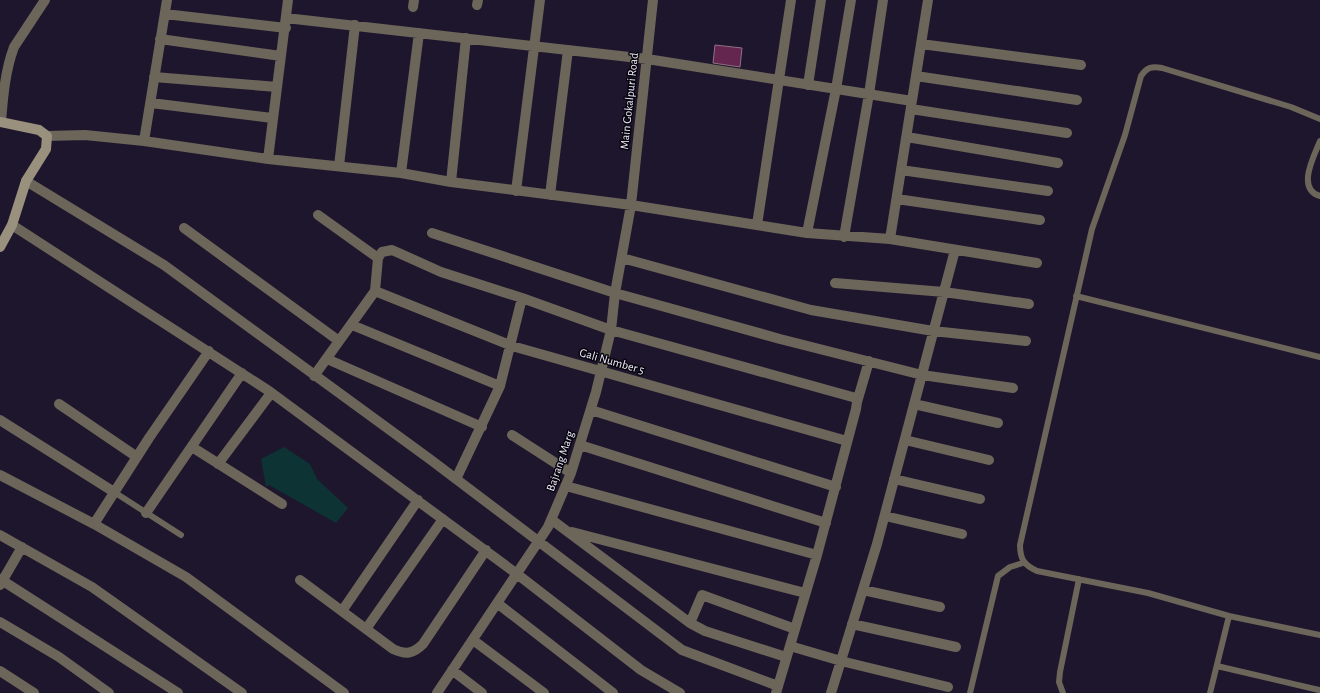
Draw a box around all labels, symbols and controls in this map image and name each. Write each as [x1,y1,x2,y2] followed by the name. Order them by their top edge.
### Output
[618,52,640,150] street label: Main Gokalpuri Road
[578,346,646,376] street label: Gali Number 5
[544,429,577,493] street label: Bajrang Marg

